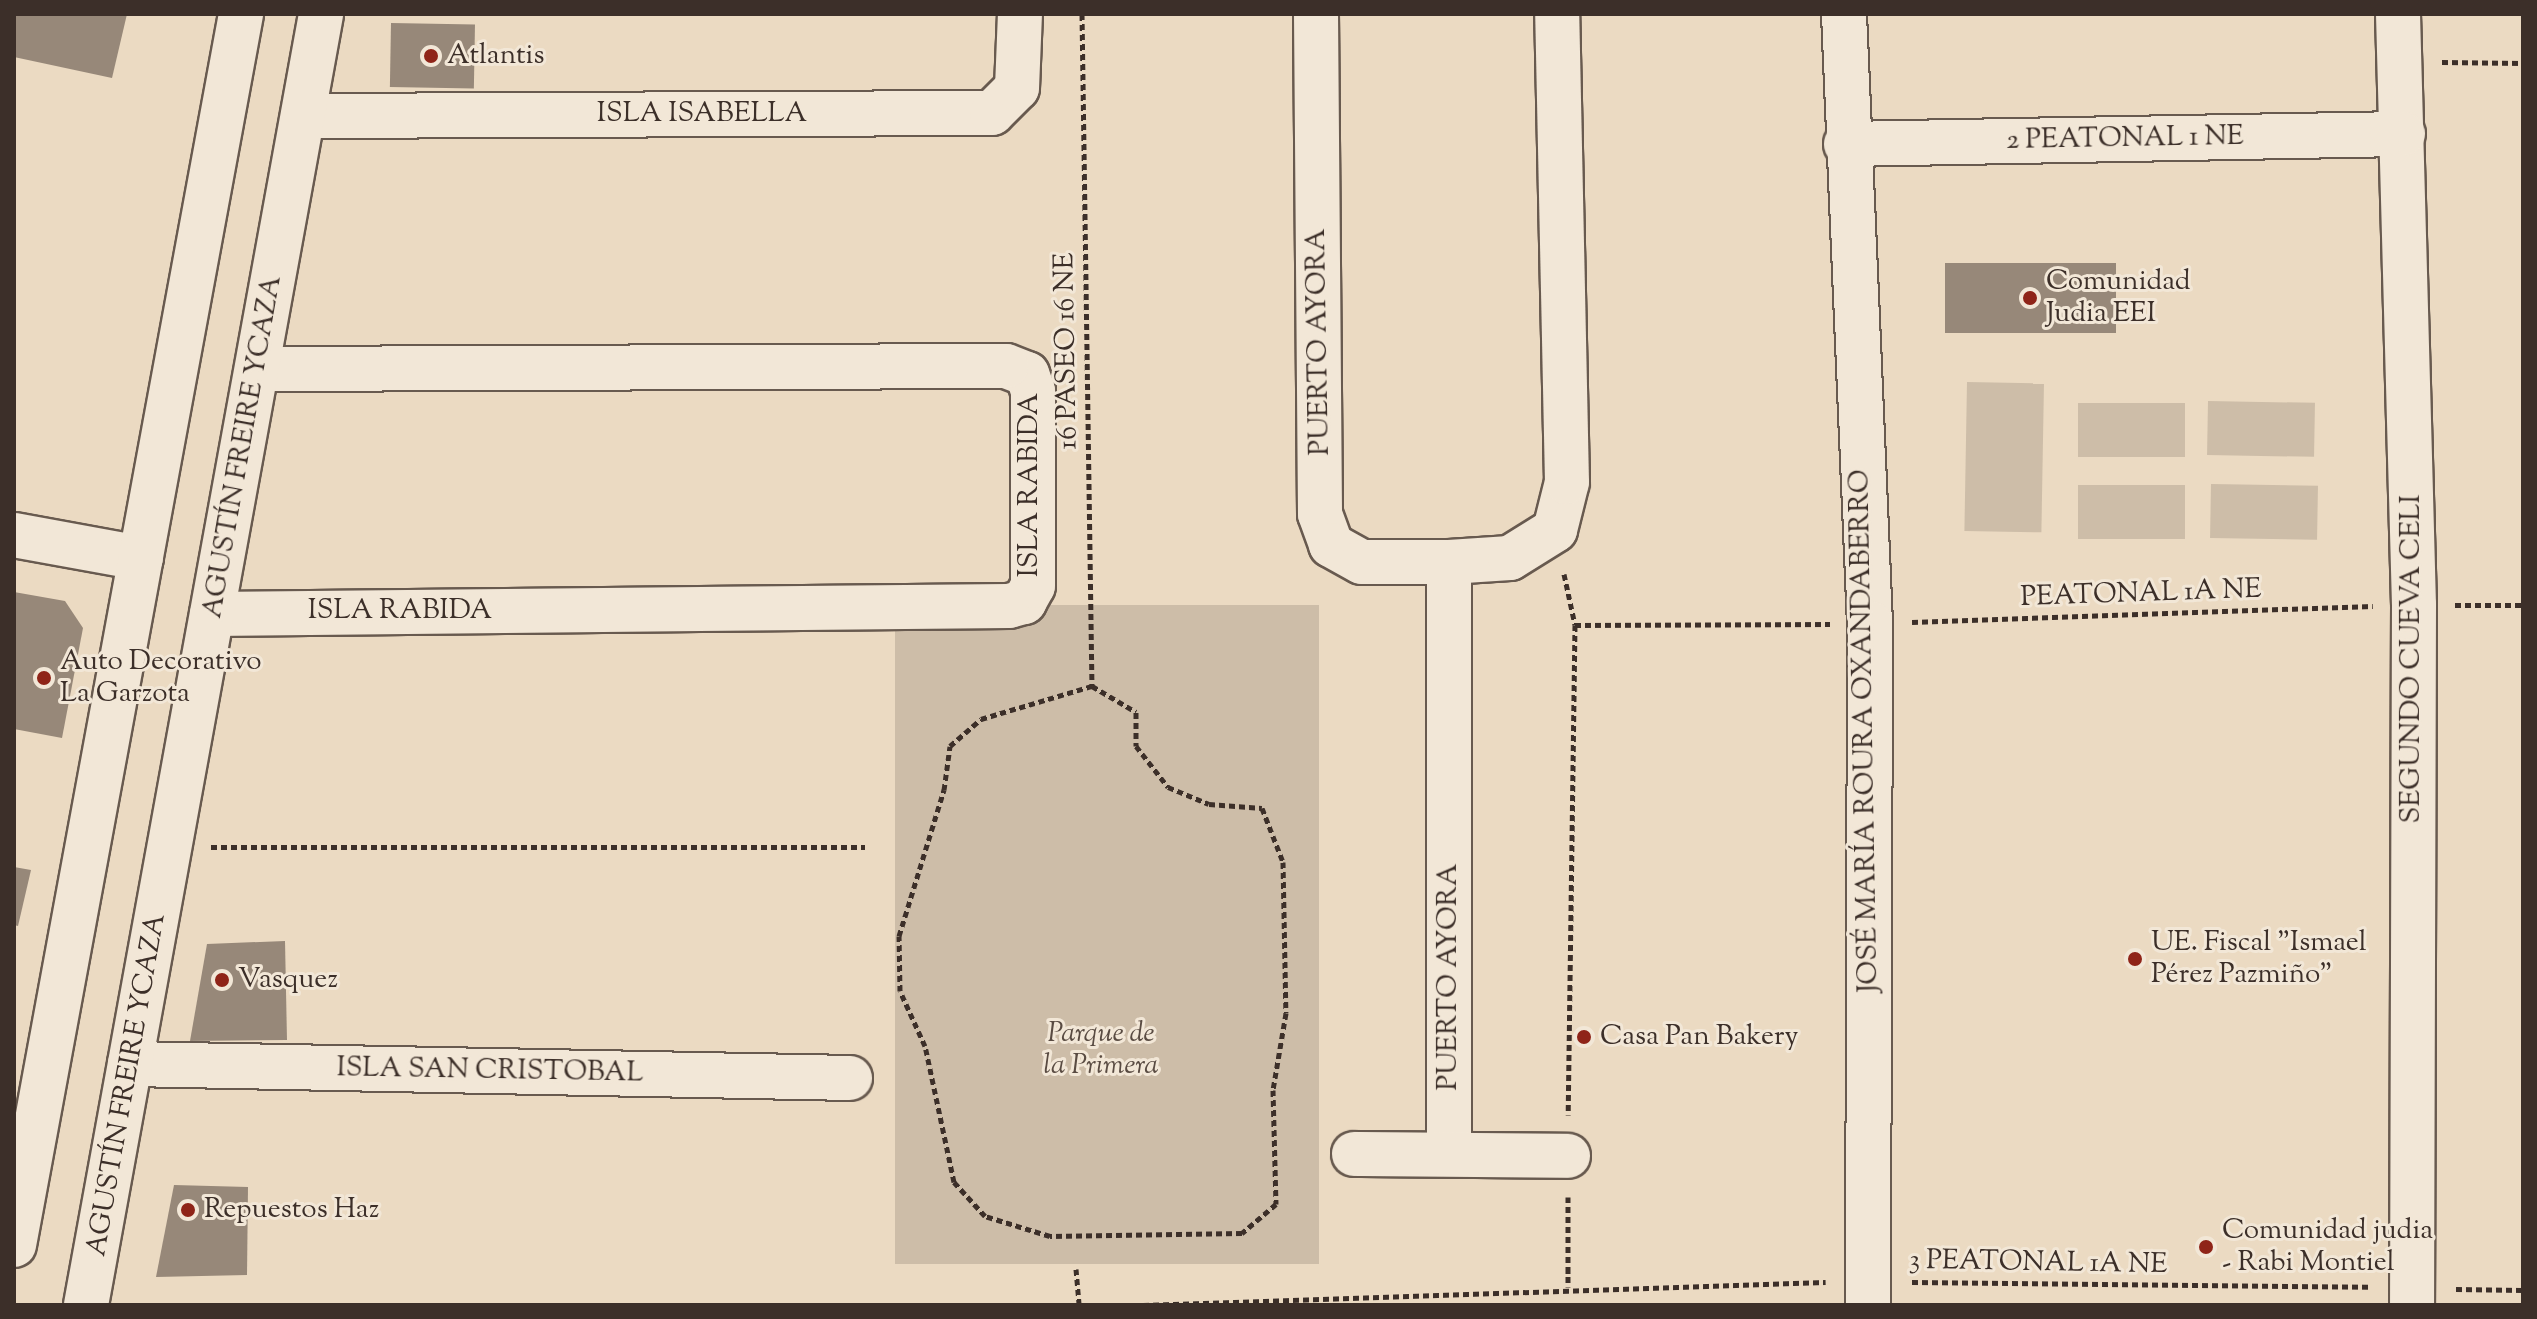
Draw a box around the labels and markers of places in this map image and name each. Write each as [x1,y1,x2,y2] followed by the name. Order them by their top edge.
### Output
[447,39,545,73] place label: Atlantis
[422,47,440,65] marker: Atlantis
[2046,265,2191,331] place label: Comunidad Judia EEI
[2021,289,2039,307] marker: Comunidad Judia EEI
[60,645,262,711] place label: Auto Decorativo La Garzota
[35,669,53,687] marker: Auto Decorativo La Garzota
[2151,926,2367,992] place label: UE. Fiscal "Ismael Pérez Pazmiño"
[2126,950,2144,968] marker: UE. Fiscal "Ismael Pérez Pazmiño"
[238,963,338,997] place label: Vasquez
[213,971,231,989] marker: Vasquez
[1600,1020,1799,1054] place label: Casa Pan Bakery
[1575,1028,1593,1046] marker: Casa Pan Bakery
[204,1193,379,1227] place label: Repuestos Haz
[179,1201,197,1219] marker: Repuestos Haz
[2222,1214,2433,1280] place label: Comunidad judia - Rabi Montiel
[2197,1238,2215,1256] marker: Comunidad judia - Rabi Montiel

